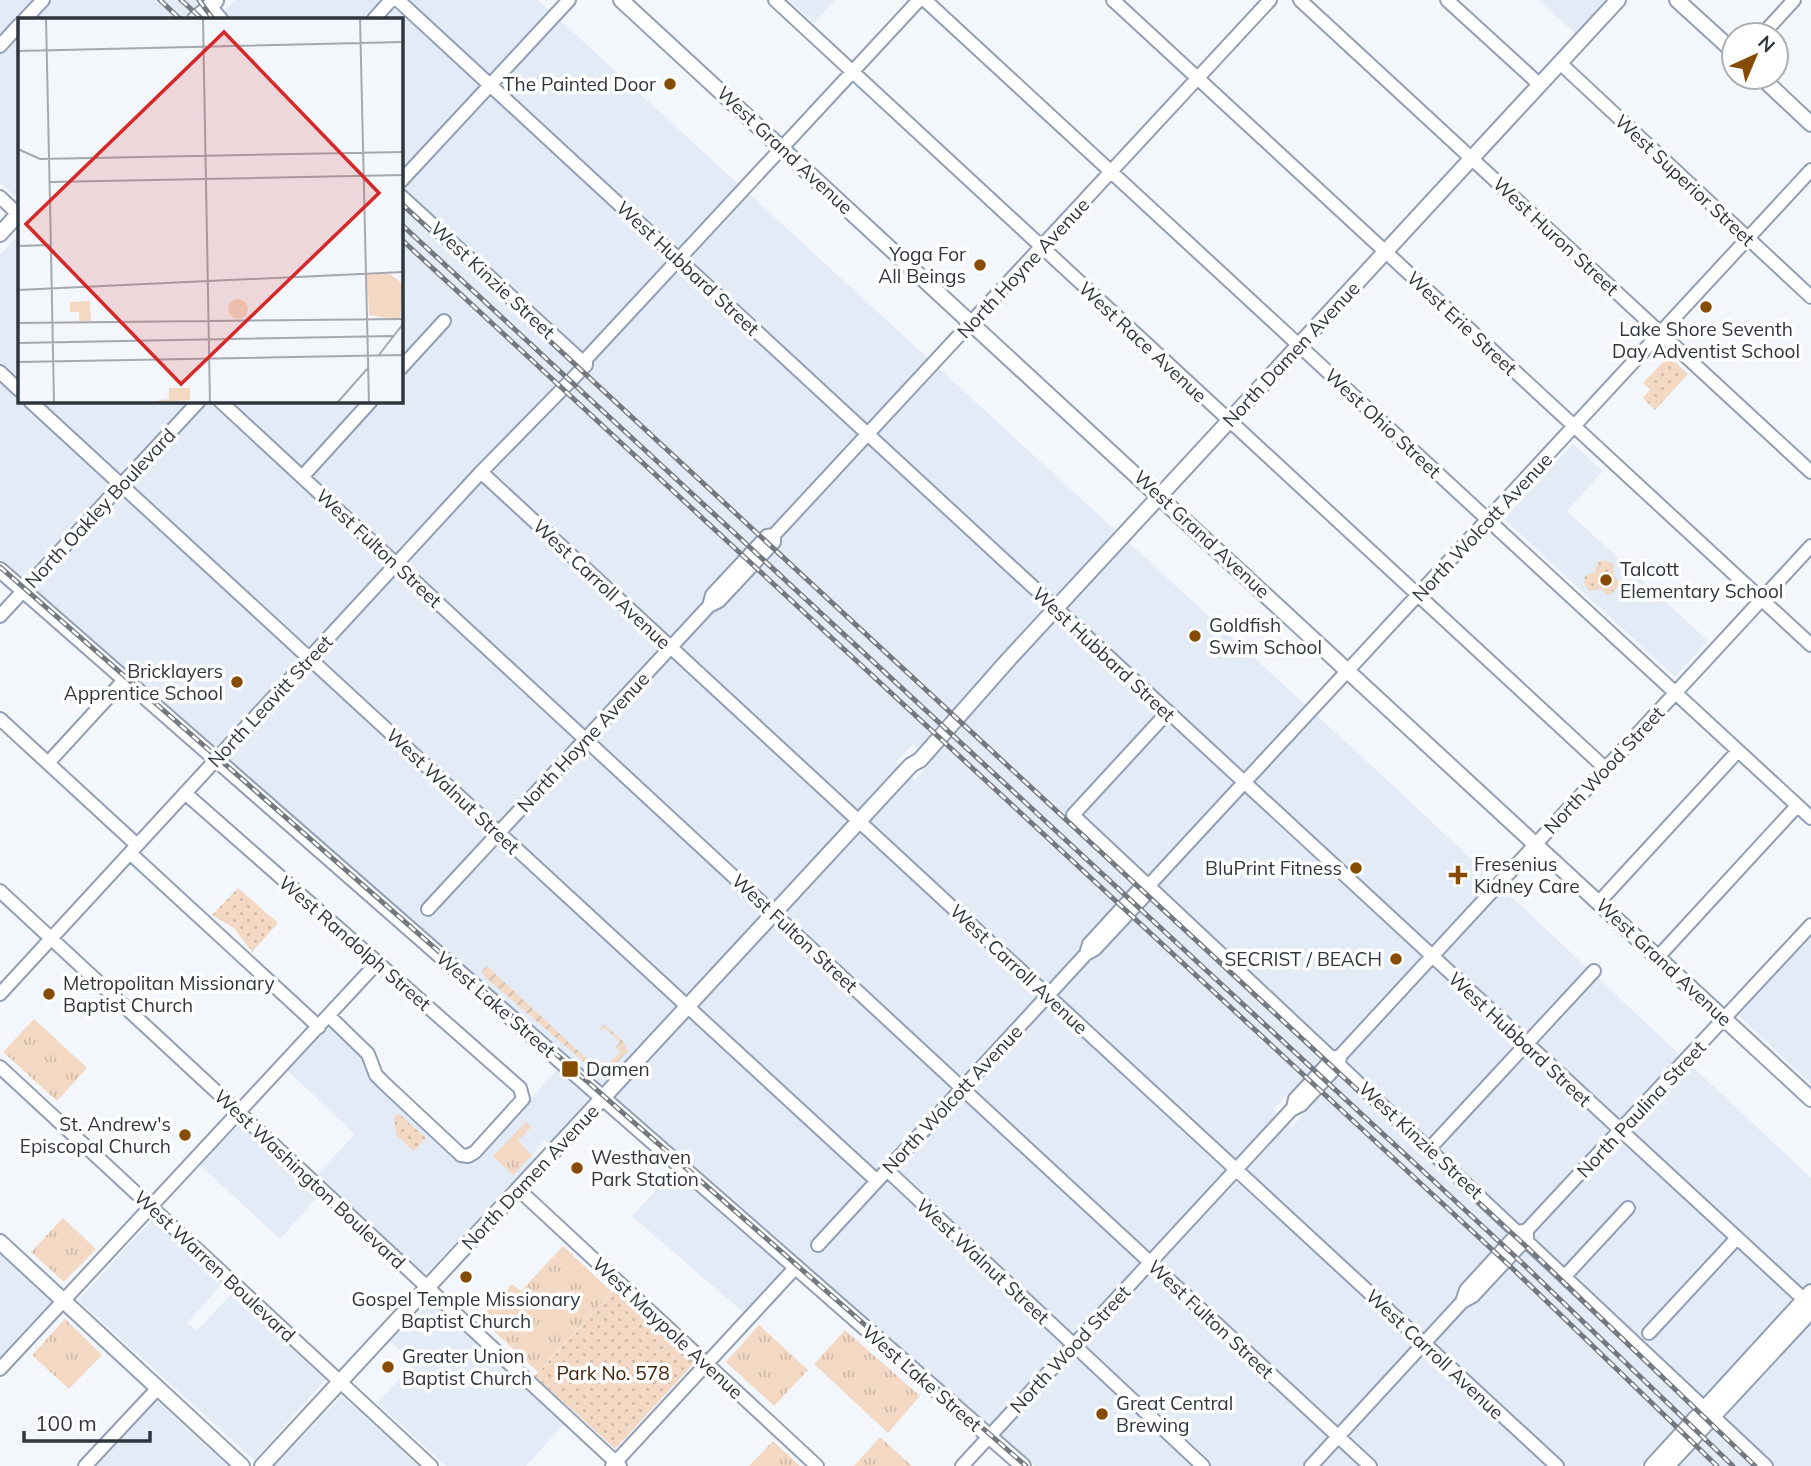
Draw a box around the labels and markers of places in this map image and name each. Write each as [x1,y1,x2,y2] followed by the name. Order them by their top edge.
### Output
[503,72,656,96] place label: The Painted Door
[662,76,678,92] marker: The Painted Door
[878,242,966,288] place label: Yoga For All Beings
[972,257,988,273] marker: Yoga For All Beings
[1698,299,1714,315] marker: Lake Shore Seventh Day Adventist School
[1612,317,1800,363] place label: Lake Shore Seventh Day Adventist School
[1620,557,1783,603] place label: Talcott Elementary School
[1598,572,1614,588] marker: Talcott Elementary School
[1209,613,1322,659] place label: Goldfish Swim School
[1187,628,1203,644] marker: Goldfish Swim School
[64,659,223,705] place label: Bricklayers Apprentice School
[229,674,245,690] marker: Bricklayers Apprentice School
[1474,852,1580,898] place label: Fresenius Kidney Care
[1205,856,1342,880] place label: BluPrint Fitness
[1348,860,1364,876] marker: BluPrint Fitness
[1448,865,1468,885] marker: Fresenius Kidney Care
[1224,947,1382,971] place label: SECRIST / BEACH
[1388,951,1404,967] marker: SECRIST / BEACH
[63,971,274,1017] place label: Metropolitan Missionary Baptist Church
[41,986,57,1002] marker: Metropolitan Missionary Baptist Church
[586,1057,650,1081] place label: Damen
[560,1059,580,1079] marker: Damen
[20,1112,171,1158] place label: St. Andrew's Episcopal Church
[177,1127,193,1143] marker: St. Andrew's Episcopal Church
[591,1145,699,1191] place label: Westhaven Park Station
[569,1160,585,1176] marker: Westhaven Park Station
[458,1269,474,1285] marker: Gospel Temple Missionary Baptist Church
[352,1287,580,1333] place label: Gospel Temple Missionary Baptist Church
[402,1344,532,1390] place label: Greater Union Baptist Church
[380,1359,396,1375] marker: Greater Union Baptist Church
[1116,1391,1233,1437] place label: Great Central Brewing
[1094,1406,1110,1422] marker: Great Central Brewing

